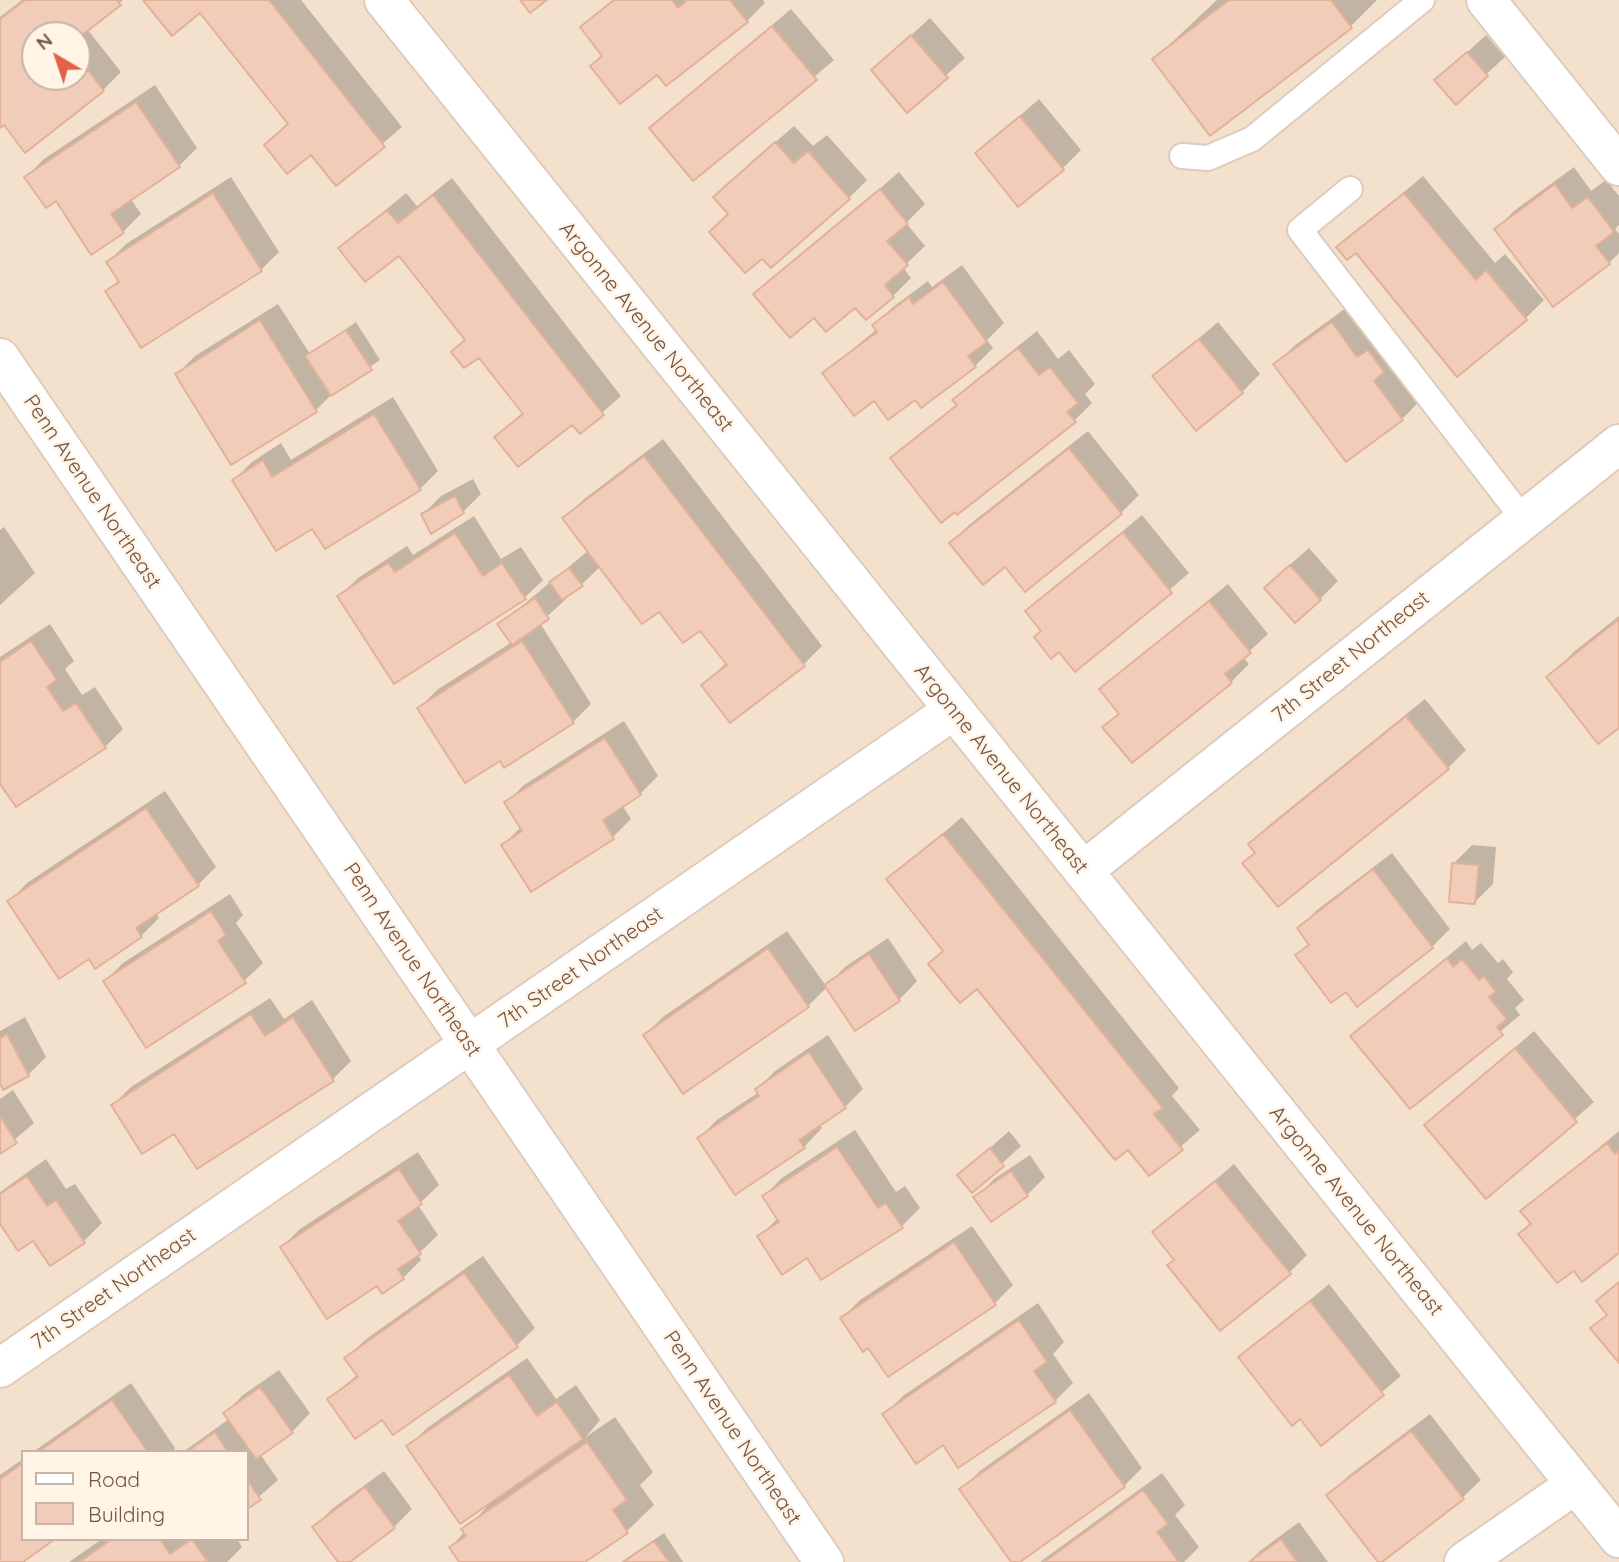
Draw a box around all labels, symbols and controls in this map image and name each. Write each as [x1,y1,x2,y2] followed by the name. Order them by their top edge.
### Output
[21,21,91,91] north arrow
[31,28,57,55] text: N
[553,217,739,437] street label: Argonne Avenue Northeast
[18,390,166,594] street label: Penn Avenue Northeast
[1267,586,1435,728] street label: 7th Street Northeast
[908,659,1094,879] street label: Argonne Avenue Northeast
[338,858,486,1062] street label: Penn Avenue Northeast
[494,902,668,1034] street label: 7th Street Northeast
[1263,1101,1449,1321] street label: Argonne Avenue Northeast
[27,1223,201,1355] street label: 7th Street Northeast
[658,1326,806,1530] street label: Penn Avenue Northeast
[21,1450,248,1541] legend
[88,1466,140,1492] text: Road
[88,1501,165,1527] text: Building

